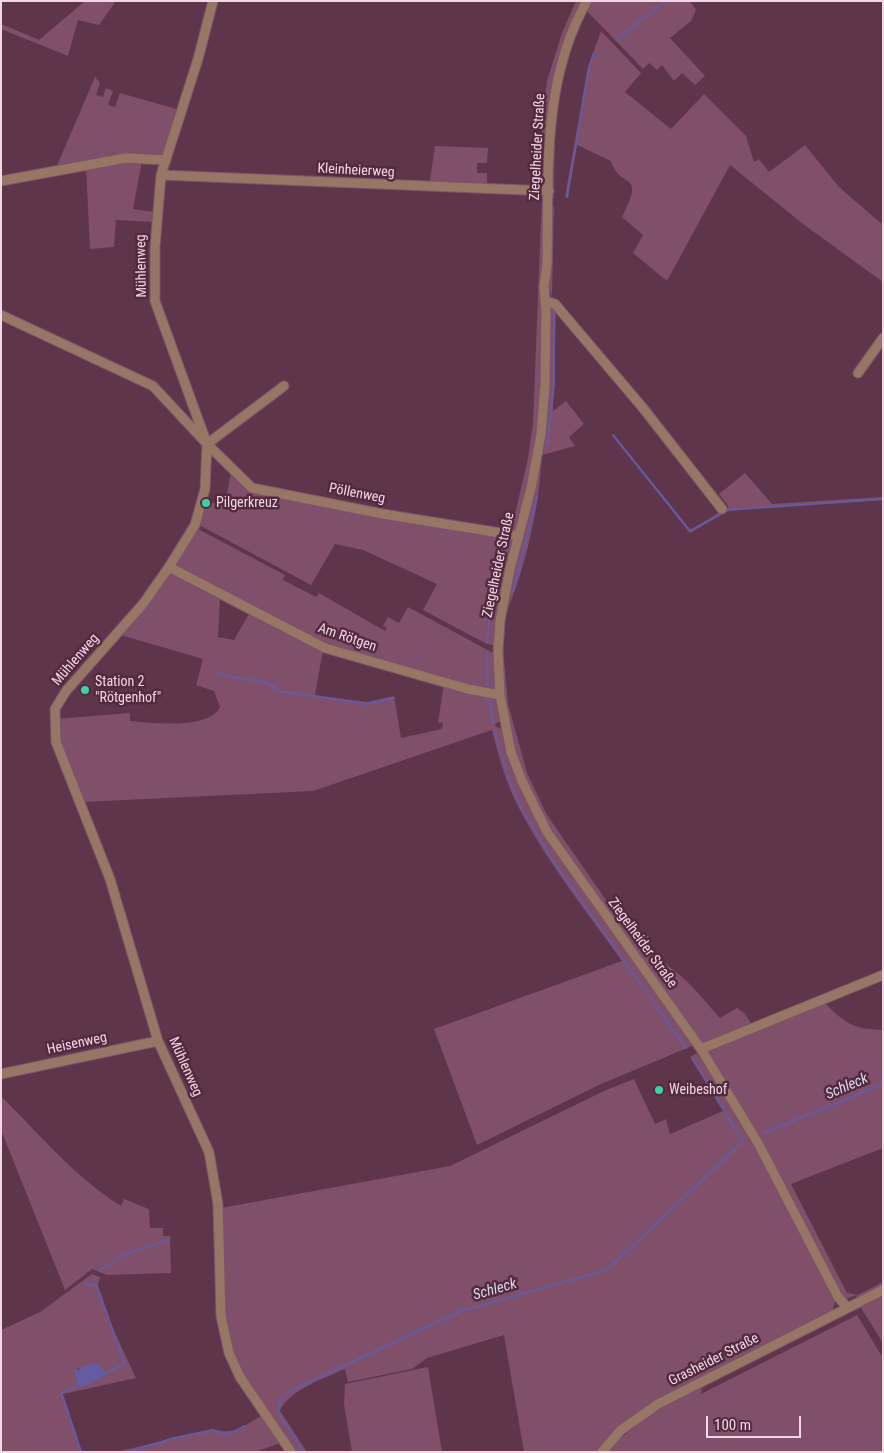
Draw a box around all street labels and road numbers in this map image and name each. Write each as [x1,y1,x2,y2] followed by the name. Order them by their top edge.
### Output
[527,93,549,201] street label: Ziegelheider Straße
[317,161,395,181] street label: Kleinheierweg
[133,234,151,298] street label: Mühlenweg
[327,480,387,508] street label: Pöllenweg
[480,511,518,619] street label: Ziegelheider Straße
[316,620,378,656] street label: Am Rötgen
[49,631,103,689] street label: Mühlenweg
[604,895,680,991] street label: Ziegelheider Straße
[46,1029,108,1059] street label: Heisenweg
[164,1035,206,1099] street label: Mühlenweg
[666,1330,762,1390] street label: Grasheider Straße

